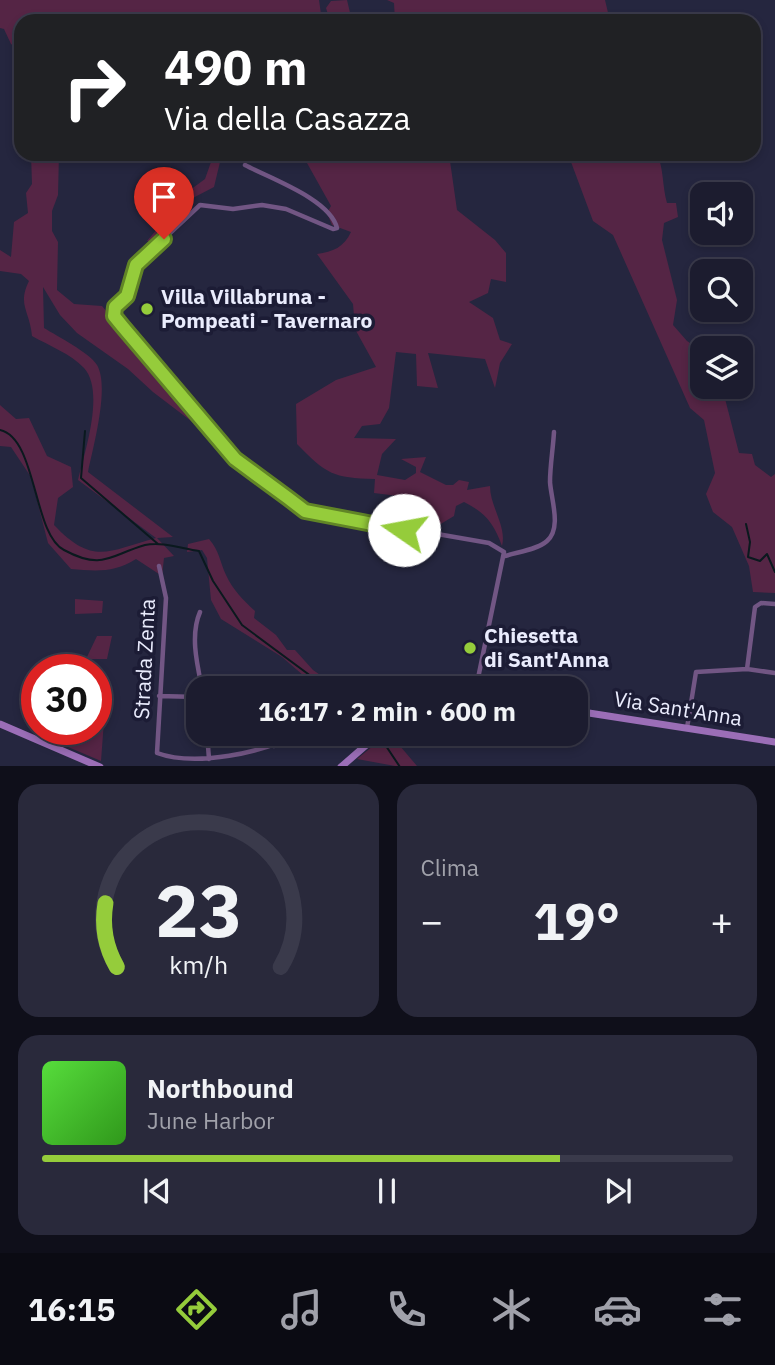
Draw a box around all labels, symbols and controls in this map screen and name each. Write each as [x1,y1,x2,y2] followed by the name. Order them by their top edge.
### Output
[164,35,308,98] text: 490 m
[49,42,140,133] icon: right
[164,97,411,139] text: Via della Casazza
[134,167,194,239] pin
[145,178,183,216] icon: arrive
[690,182,753,399] map controls
[690,182,753,245] button: sound
[690,259,753,322] button: search
[161,282,373,334] place label: Villa Villabruna - Pompeati - Tavernaro
[139,301,155,317] marker: Villa Villabruna - Pompeati - Tavernaro
[690,336,753,399] button: layers
[367,493,441,567] position arrow
[127,598,161,720] street label: Strada Zenta
[484,621,609,673] place label: Chiesetta di Sant'Anna
[462,640,478,656] marker: Chiesetta di Sant'Anna
[21,654,112,745] speed limit sign: 30
[612,684,744,732] street label: Via Sant'Anna
[258,694,516,728] text: 16:17 · 2 min · 600 m
[421,852,479,882] text: Clima
[155,862,242,957] text: 23
[533,887,620,954] text: 19°
[421,896,443,945] text: −
[710,896,733,945] text: +
[169,947,228,980] text: km/h
[147,1071,294,1105] text: Northbound
[147,1105,275,1135] text: June Harbor
[138,1172,176,1210] icon: previous
[368,1172,406,1210] icon: pause
[599,1172,637,1210] icon: next
[172,1285,221,1334] icon: directions
[277,1285,326,1334] icon: music
[382,1285,431,1334] icon: phone
[487,1285,536,1334] icon: climate
[593,1285,642,1334] icon: car
[698,1285,747,1334] icon: filters
[28,1288,115,1330] text: 16:15

